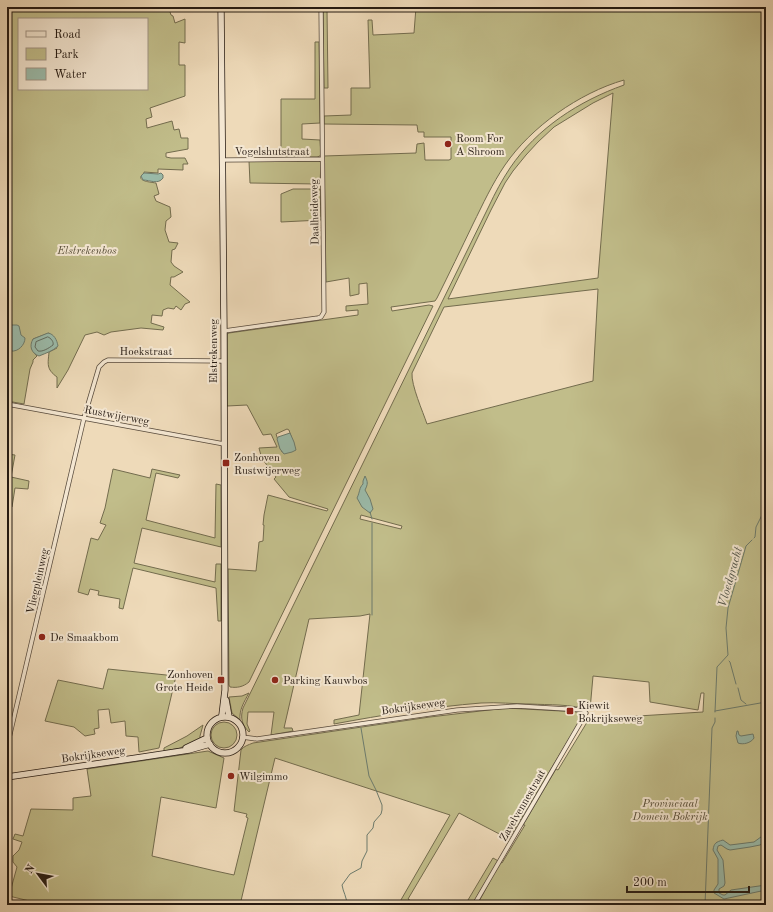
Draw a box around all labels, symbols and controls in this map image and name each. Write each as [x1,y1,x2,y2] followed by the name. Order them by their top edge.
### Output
[18,18,148,90] legend
[54,29,81,41] text: Road
[54,49,79,61] text: Park
[54,69,87,81] text: Water
[456,134,505,158] place label: Room For A Shroom
[443,139,453,149] marker: Room For A Shroom
[234,147,310,158] street label: Vogelshutstraat
[309,179,322,245] street label: Daalheideweg
[56,246,117,257] park label: Elstrekenbos
[209,319,220,383] street label: Elstrekenweg
[120,347,173,358] street label: Hoekstraat
[83,405,150,428] street label: Rustwijerweg
[234,453,300,477] place label: Zonhoven Rustwijerweg
[221,458,231,468] marker: Zonhoven Rustwijerweg
[717,546,745,609] water label: Vloedgracht
[26,547,51,615] street label: Vliegpleinweg
[37,632,47,642] marker: De Smaakbom
[50,633,119,644] place label: De Smaakbom
[156,670,213,694] place label: Zonhoven Grote Heide
[216,675,226,685] marker: Zonhoven Grote Heide
[270,675,280,685] marker: Parking Kauwbos
[283,676,368,687] place label: Parking Kauwbos
[381,698,446,717] street label: Bokrijkseweg
[578,701,642,725] place label: Kiewit Bokrijkseweg
[565,706,575,716] marker: Kiewit Bokrijkseweg
[61,746,126,765] street label: Bokrijkseweg
[498,768,548,843] street label: Zavelvennestraat
[226,771,236,781] marker: Wilgimmo
[239,772,288,783] place label: Wilgimmo
[631,799,708,823] park label: Provinciaal Domein Bokrijk
[18,854,58,894] north arrow
[24,863,38,876] text: N
[627,868,749,894] scale bar
[633,877,667,889] text: 200 m

